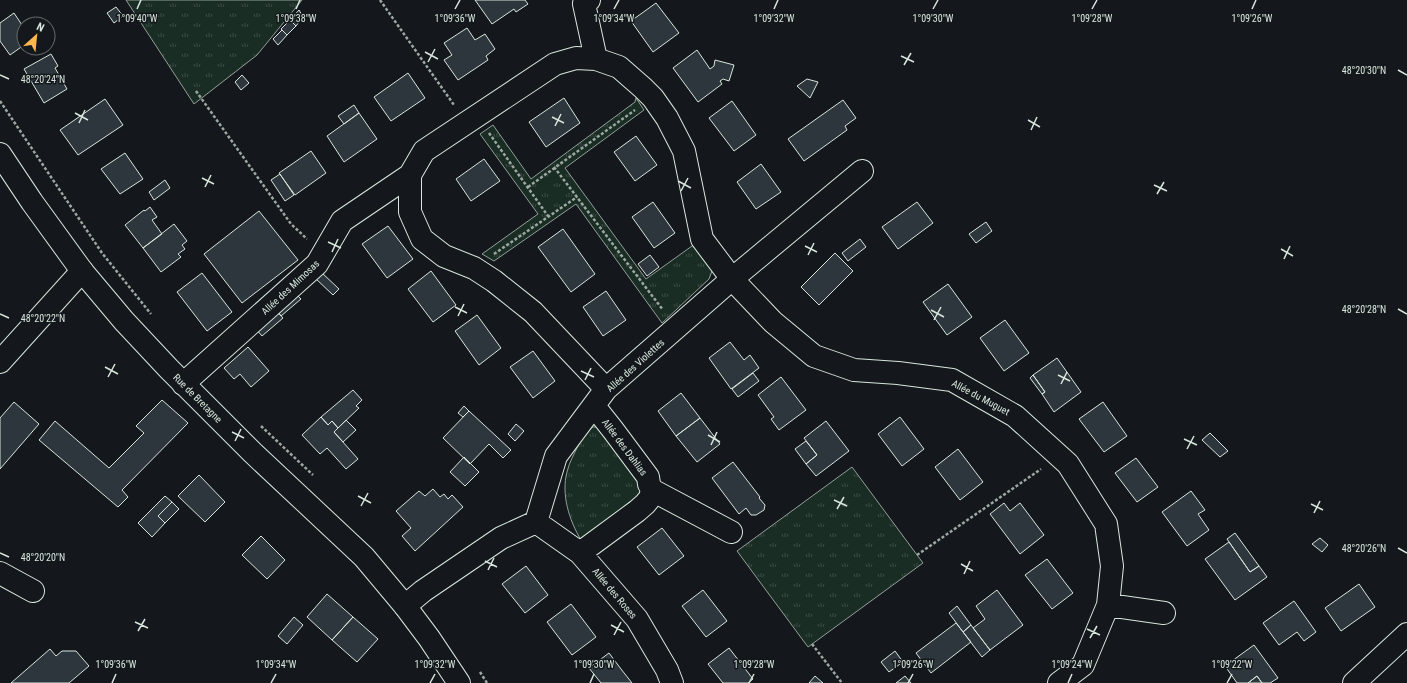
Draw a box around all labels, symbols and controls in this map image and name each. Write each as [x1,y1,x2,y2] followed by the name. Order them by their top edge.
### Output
[117,13,158,24] text: 1°09'40"W
[276,13,317,24] text: 1°09'38"W
[435,13,476,24] text: 1°09'36"W
[594,13,635,24] text: 1°09'34"W
[754,13,795,24] text: 1°09'32"W
[913,13,954,24] text: 1°09'30"W
[1072,13,1113,24] text: 1°09'28"W
[1232,13,1273,24] text: 1°09'26"W
[16,16,56,56] north arrow
[34,20,46,35] text: N
[1342,65,1386,76] text: 48°20'30"N
[21,74,65,85] text: 48°20'24"N
[259,258,322,317] street label: Allée des Mimosas
[1342,304,1386,315] text: 48°20'28"N
[21,313,65,324] text: 48°20'22"N
[604,336,667,394] street label: Allée des Violettes
[171,372,225,425] street label: Rue de Bretagne
[950,378,1012,417] street label: Allée du Muguet
[600,417,650,478] street label: Allée des Dahlias
[1342,543,1386,554] text: 48°20'26"N
[21,552,65,563] text: 48°20'20"N
[590,566,639,621] street label: Allée des Roses
[96,659,137,670] text: 1°09'36"W
[256,659,297,670] text: 1°09'34"W
[415,659,456,670] text: 1°09'32"W
[574,659,615,670] text: 1°09'30"W
[734,659,775,670] text: 1°09'28"W
[893,659,934,670] text: 1°09'26"W
[1052,659,1093,670] text: 1°09'24"W
[1212,659,1253,670] text: 1°09'22"W

